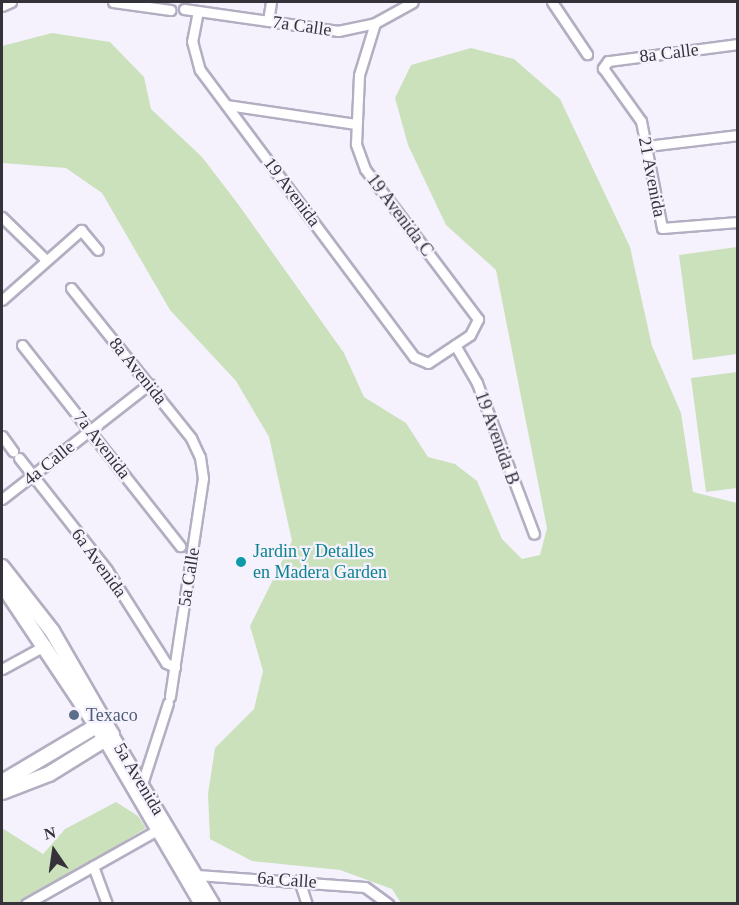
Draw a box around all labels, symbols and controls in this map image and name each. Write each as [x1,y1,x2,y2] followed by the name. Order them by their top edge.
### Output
[271,11,333,41] street label: 7a Calle
[638,39,700,67] street label: 8a Calle
[634,135,670,219] street label: 21 Avenida
[259,153,325,231] street label: 19 Avenida
[362,169,438,261] street label: 19 Avenida C
[104,333,172,409] street label: 8a Avenida
[470,388,524,488] street label: 19 Avenida B
[69,406,135,484] street label: 7a Avenida
[19,436,79,490] street label: 4a Calle
[66,524,132,602] street label: 6a Avenida
[253,541,387,584] place label: Jardin y Detalles en Madera Garden
[174,546,204,608] street label: 5a Calle
[234,555,248,569] marker: Jardin y Detalles en Madera Garden
[86,704,138,726] place label: Texaco
[67,708,81,722] marker: Texaco
[109,739,169,819] street label: 5a Avenida
[24,821,84,881] north arrow
[42,823,57,843] text: N
[257,867,317,893] street label: 6a Calle

